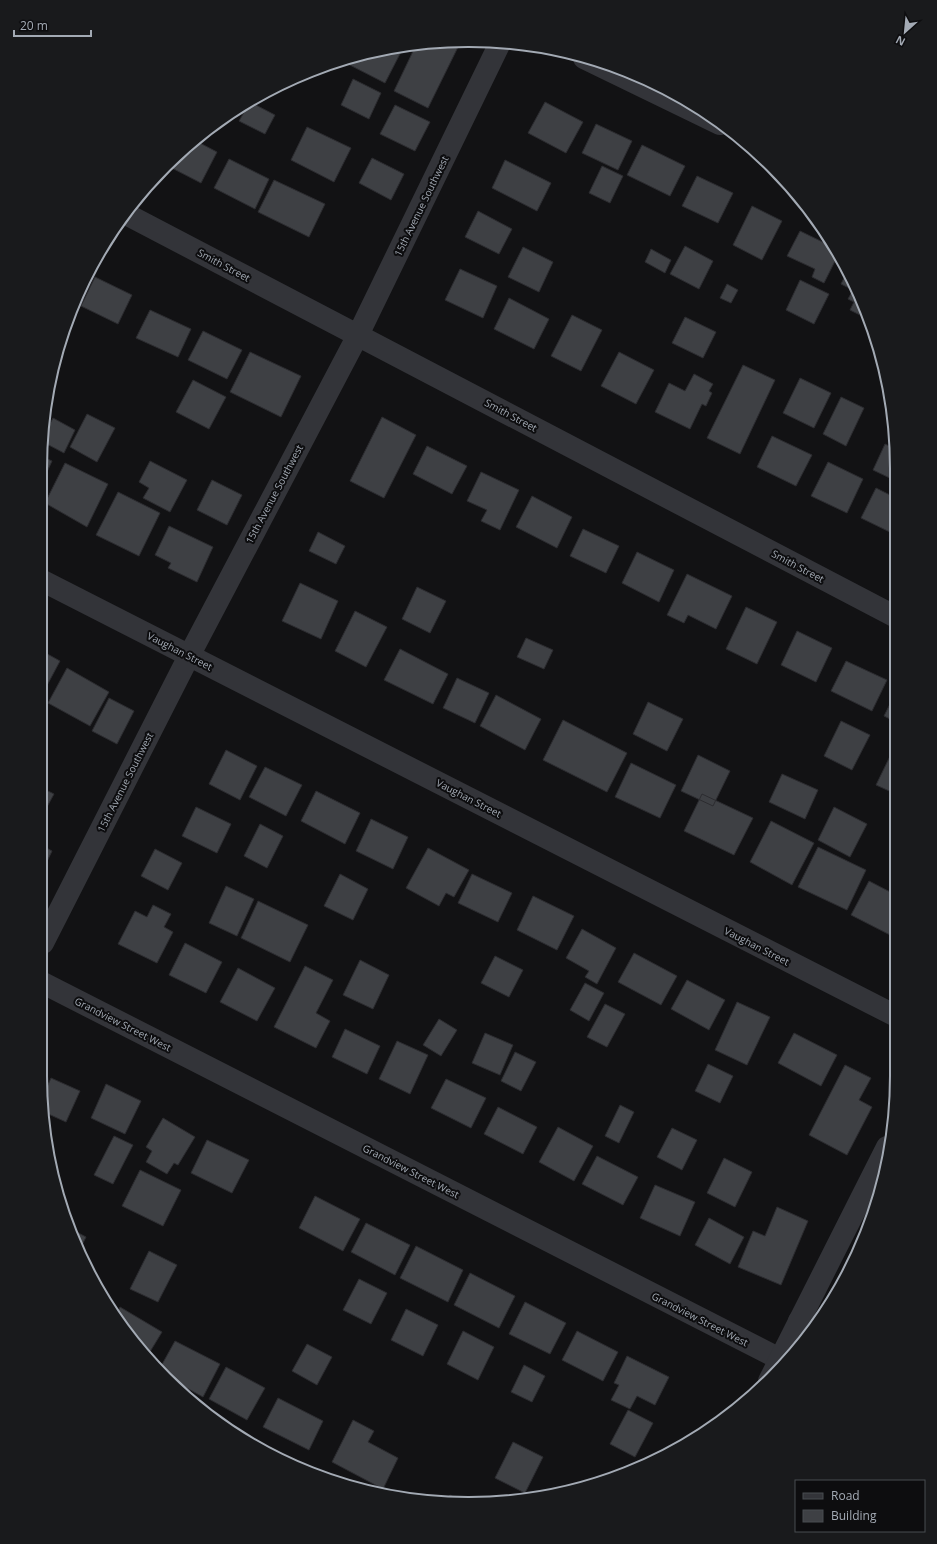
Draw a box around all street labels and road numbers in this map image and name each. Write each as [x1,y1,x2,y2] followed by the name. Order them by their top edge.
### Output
[391,153,452,259] street label: 15th Avenue Southwest
[195,245,253,285] street label: Smith Street
[482,395,540,435] street label: Smith Street
[242,442,306,546] street label: 15th Avenue Southwest
[769,546,827,586] street label: Smith Street
[145,629,215,674] street label: Vaughan Street
[94,729,156,834] street label: 15th Avenue Southwest
[434,776,504,821] street label: Vaughan Street
[722,924,792,969] street label: Vaughan Street
[72,994,174,1055] street label: Grandview Street West
[360,1141,462,1202] street label: Grandview Street West
[649,1289,751,1350] street label: Grandview Street West

